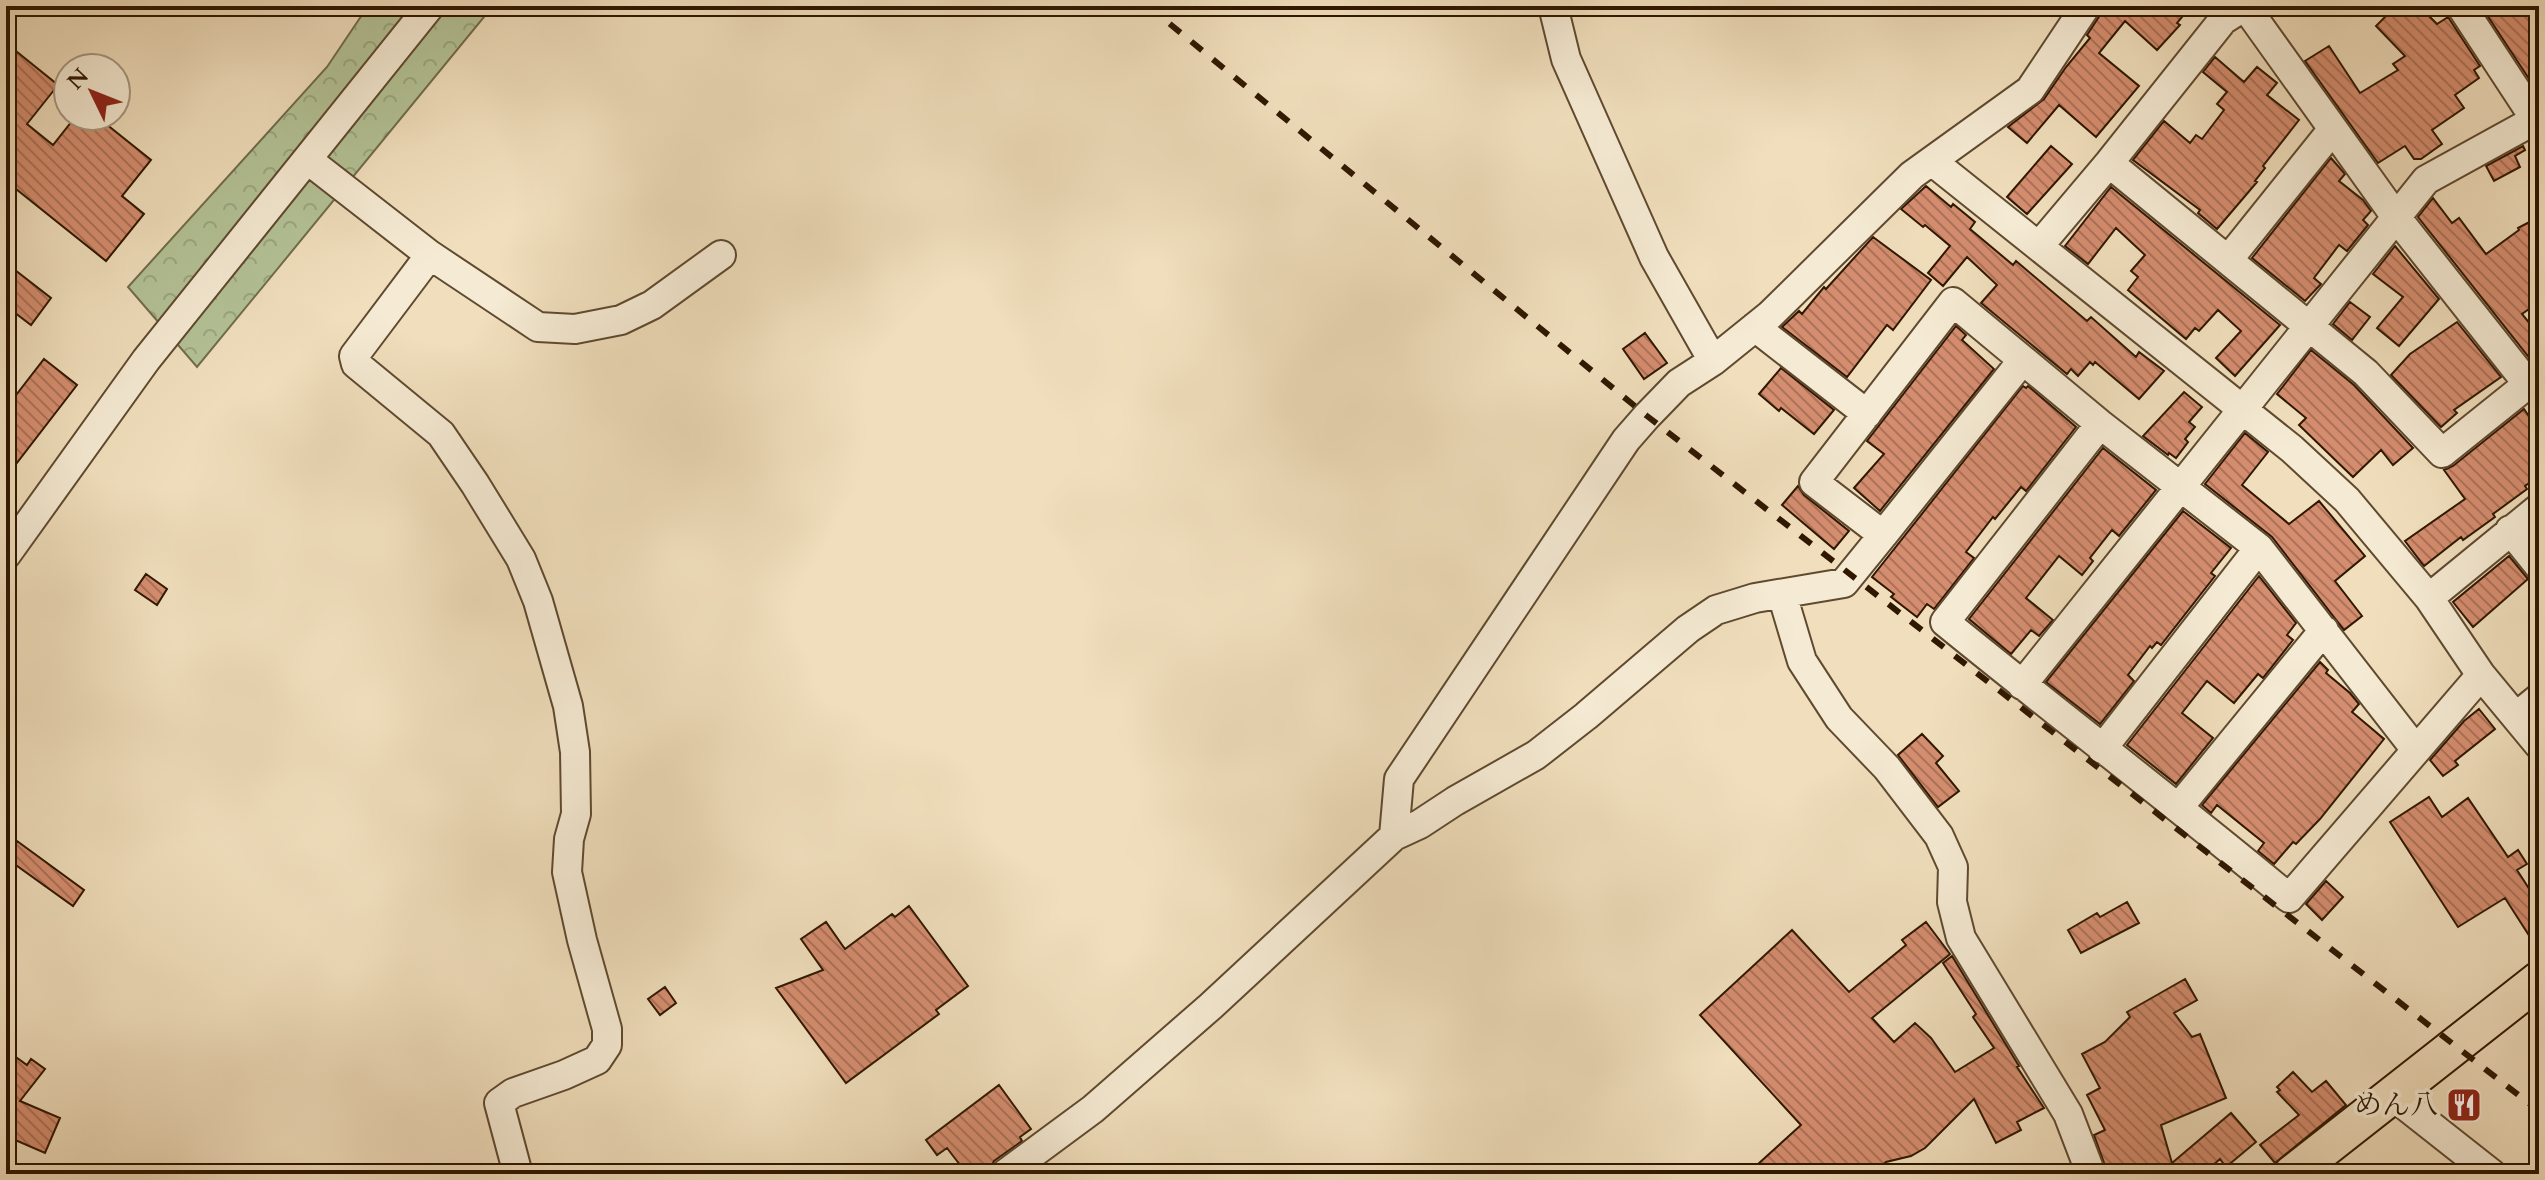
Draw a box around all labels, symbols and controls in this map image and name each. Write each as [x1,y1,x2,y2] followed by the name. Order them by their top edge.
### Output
[52,52,132,132] north arrow
[61,62,96,96] text: N
[2354,1086,2438,1124] place label: めん八
[2445,1086,2483,1124] restaurant icon: めん八

